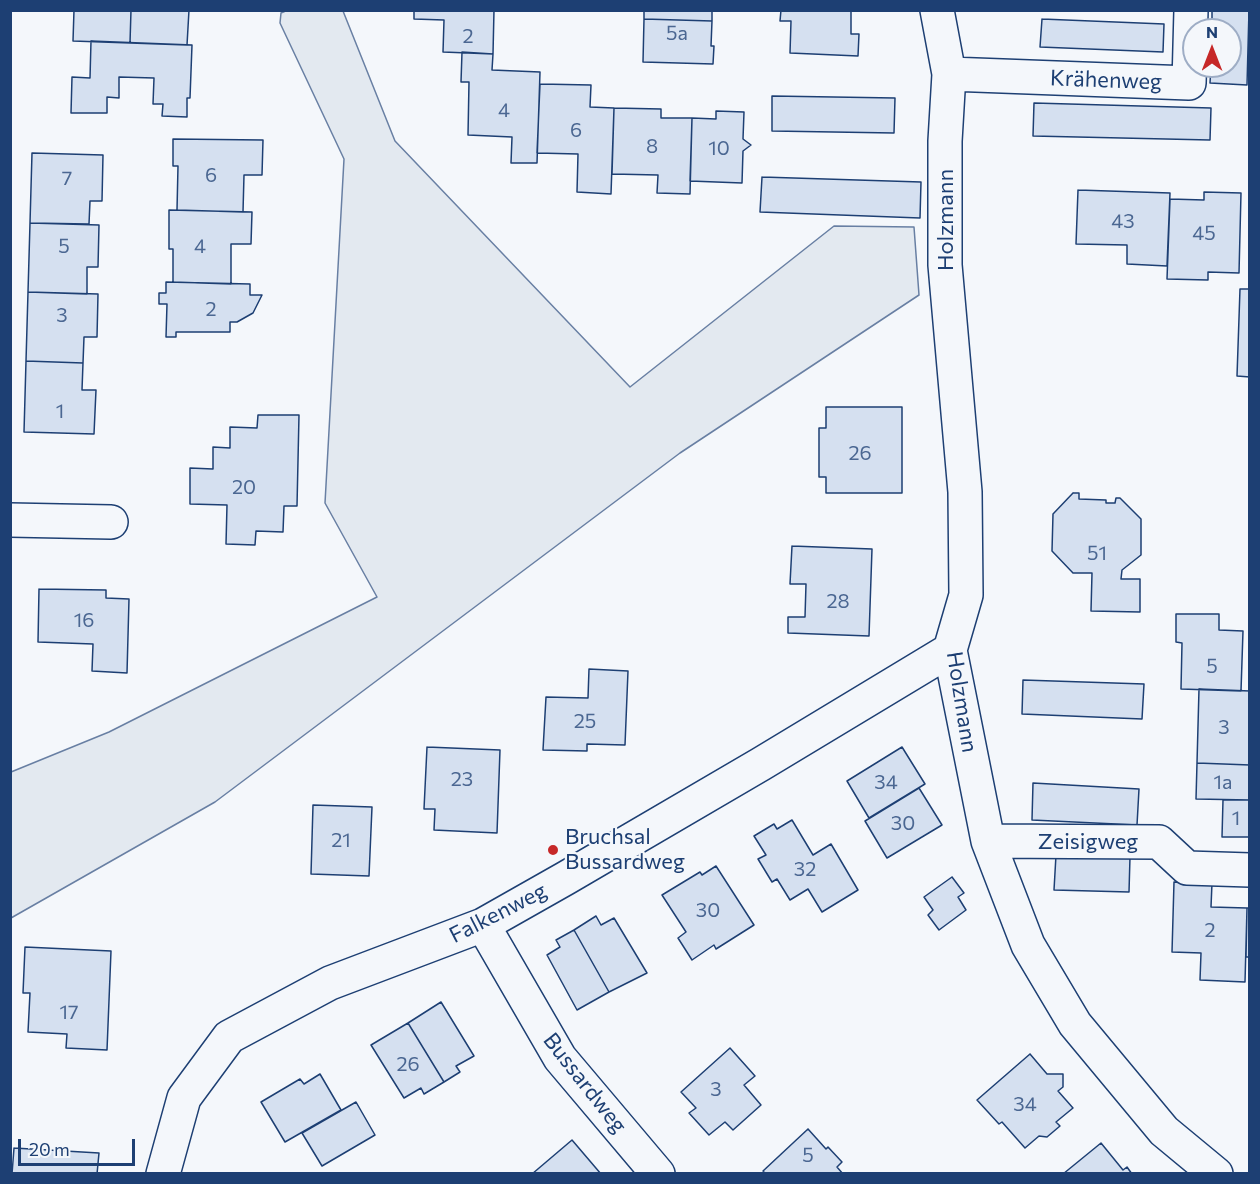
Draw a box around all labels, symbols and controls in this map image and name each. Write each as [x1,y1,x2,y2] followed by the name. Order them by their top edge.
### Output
[1182,18,1242,78] north arrow
[666,21,688,45] house number: 5a
[1206,22,1218,41] text: N
[462,24,474,48] house number: 2
[1050,65,1162,95] street label: Krähenweg
[498,98,510,122] house number: 4
[570,118,582,142] house number: 6
[646,134,658,158] house number: 8
[708,136,730,160] house number: 10
[205,163,217,187] house number: 6
[62,166,72,190] house number: 7
[933,169,959,271] street label: Holzmann
[1111,209,1135,233] house number: 43
[1192,221,1216,245] house number: 45
[58,234,70,258] house number: 5
[194,234,206,258] house number: 4
[205,297,217,321] house number: 2
[56,303,68,327] house number: 3
[56,399,64,423] house number: 1
[848,441,872,465] house number: 26
[232,475,256,499] house number: 20
[1087,541,1107,565] house number: 51
[826,589,850,613] house number: 28
[74,608,94,632] house number: 16
[941,650,983,754] street label: Holzmann
[1206,654,1218,678] house number: 5
[574,709,596,733] house number: 25
[1218,715,1230,739] house number: 3
[451,767,473,791] house number: 23
[874,770,898,794] house number: 34
[1213,770,1233,794] house number: 1a
[1232,806,1240,830] house number: 1
[891,811,915,835] house number: 30
[565,824,685,876] place label: Bruchsal Bussardweg
[331,828,351,852] house number: 21
[1038,829,1138,855] street label: Zeisigweg
[546,843,560,857] marker: Bruchsal Bussardweg
[794,857,816,881] house number: 32
[445,877,551,949] street label: Falkenweg
[696,898,720,922] house number: 30
[1204,918,1216,942] house number: 2
[59,1000,79,1024] house number: 17
[538,1028,632,1138] street label: Bussardweg
[396,1052,420,1076] house number: 26
[710,1077,722,1101] house number: 3
[1013,1092,1037,1116] house number: 34
[21,1127,138,1165] scale bar
[29,1138,70,1160] text: 20 m
[802,1143,814,1167] house number: 5

